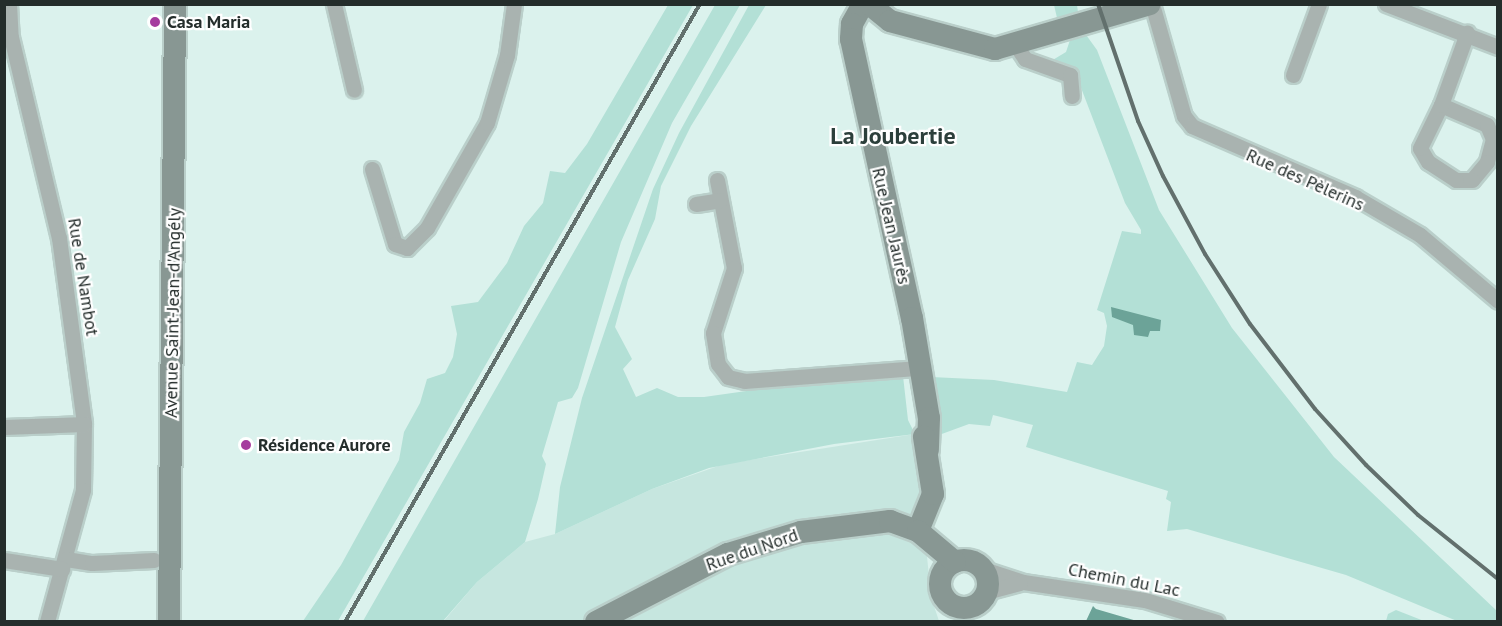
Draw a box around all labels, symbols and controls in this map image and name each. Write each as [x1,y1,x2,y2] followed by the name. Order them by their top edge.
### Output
[167,11,250,33] place label: Casa Maria
[148,15,162,29] marker: Casa Maria
[830,122,956,150] district label: La Joubertie
[1243,144,1367,216] street label: Rue des Pèlerins
[867,166,915,286] street label: Rue Jean Jaurès
[160,208,186,418] street label: Avenue Saint-Jean-d'Angély
[63,217,103,337] street label: Rue de Nambot
[258,434,391,456] place label: Résidence Aurore
[239,438,253,452] marker: Résidence Aurore
[703,524,801,576] street label: Rue du Nord
[1066,559,1182,601] street label: Chemin du Lac

